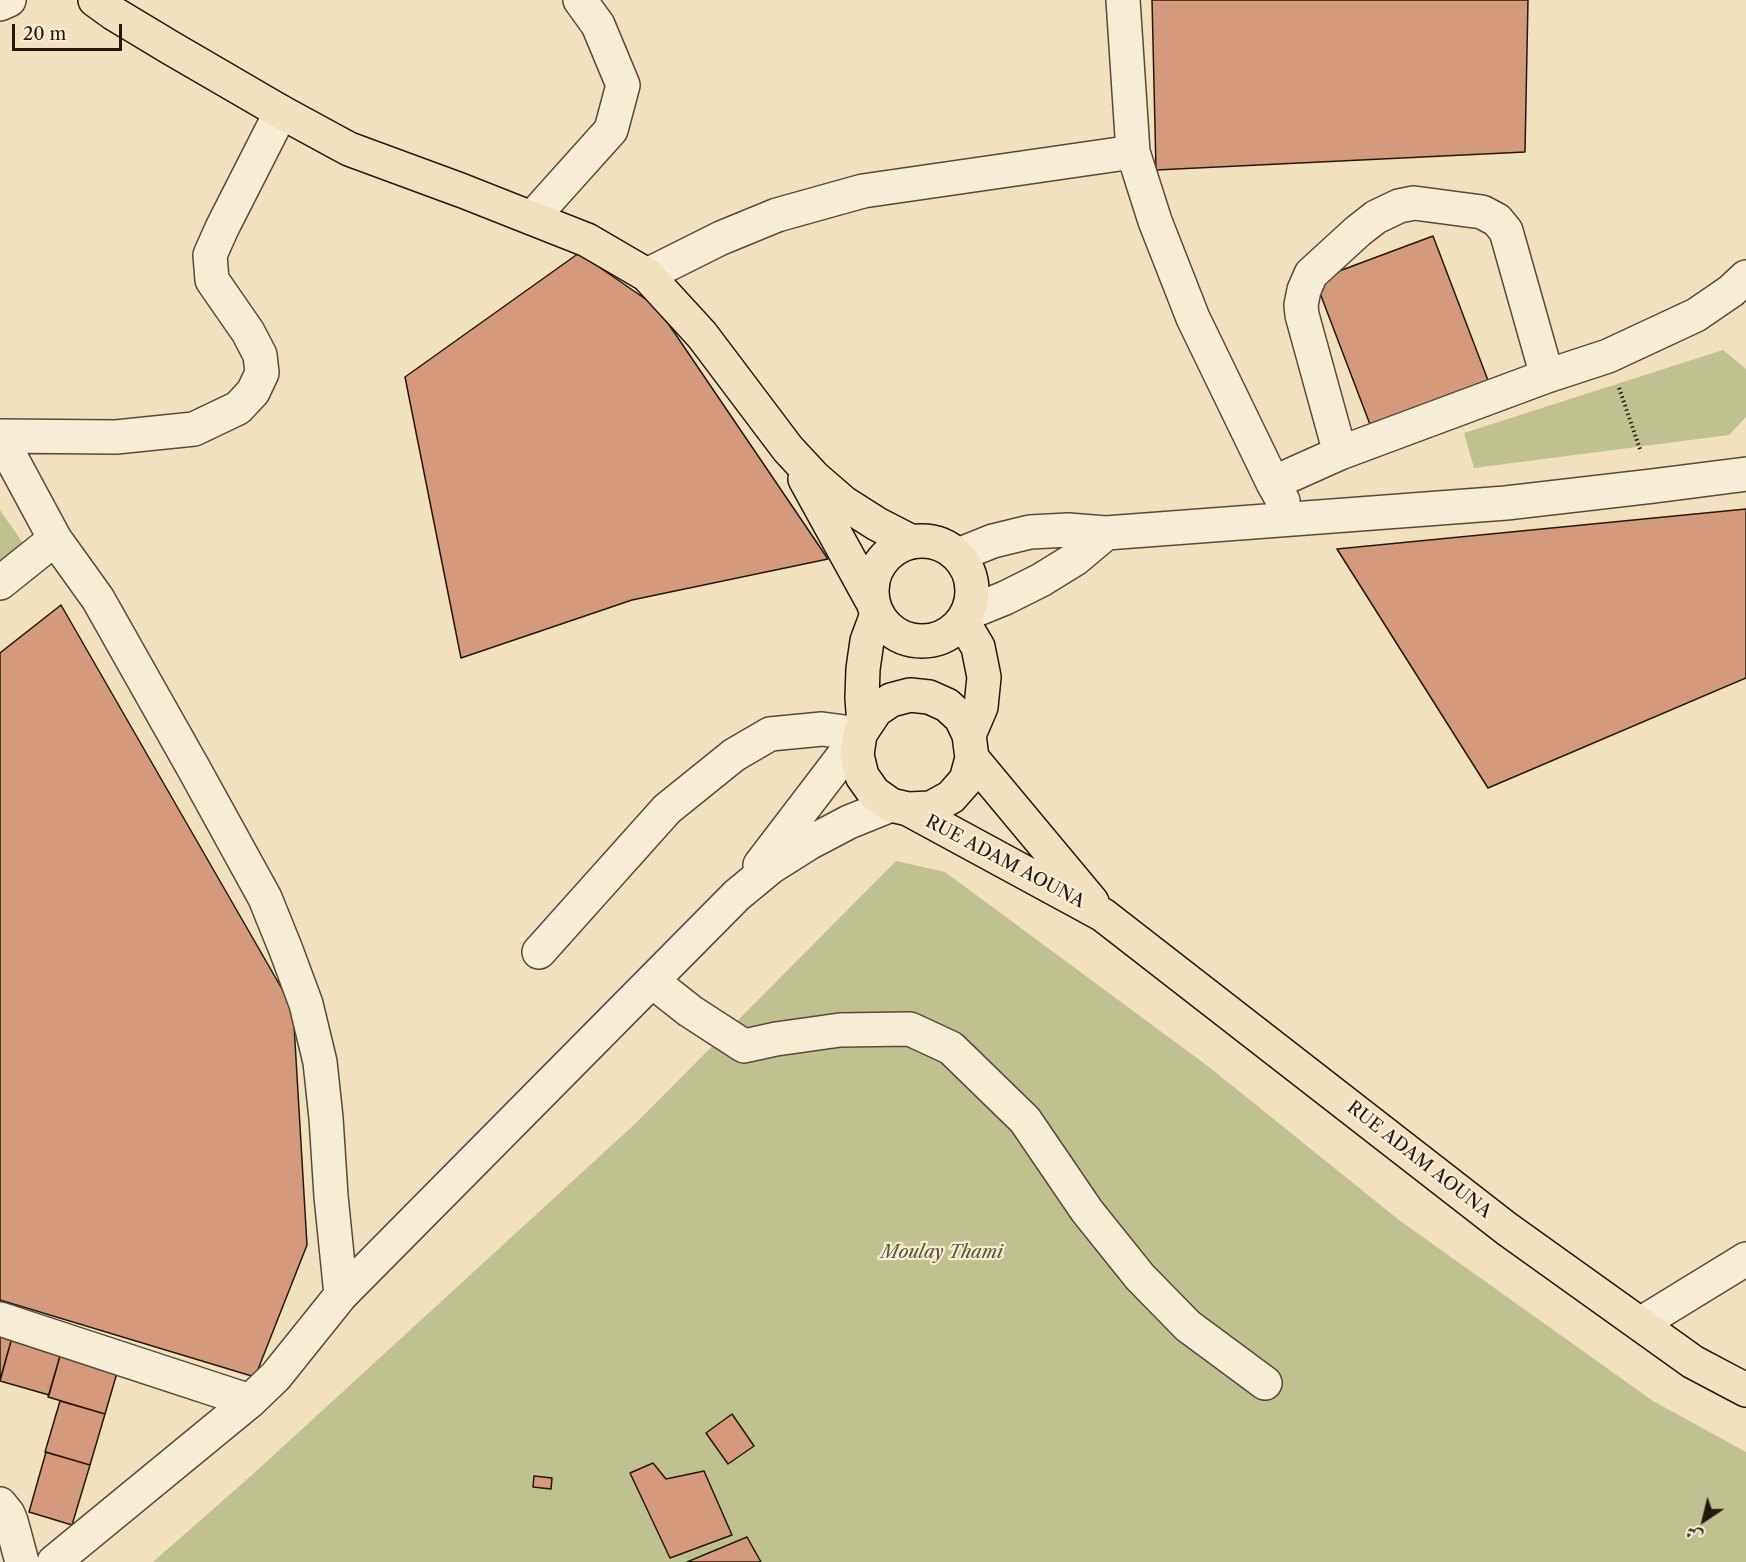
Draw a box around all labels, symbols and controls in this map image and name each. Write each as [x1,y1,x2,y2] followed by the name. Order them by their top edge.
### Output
[15,12,124,50] scale bar
[23,23,66,45] text: 20 m
[922,811,1088,913] street label: RUE ADAM AOUNA
[1343,1097,1495,1223] street label: RUE ADAM AOUNA
[881,1242,1003,1264] park label: Moulay Thami
[1674,1490,1734,1550] north arrow
[1681,1522,1706,1547] text: ش

